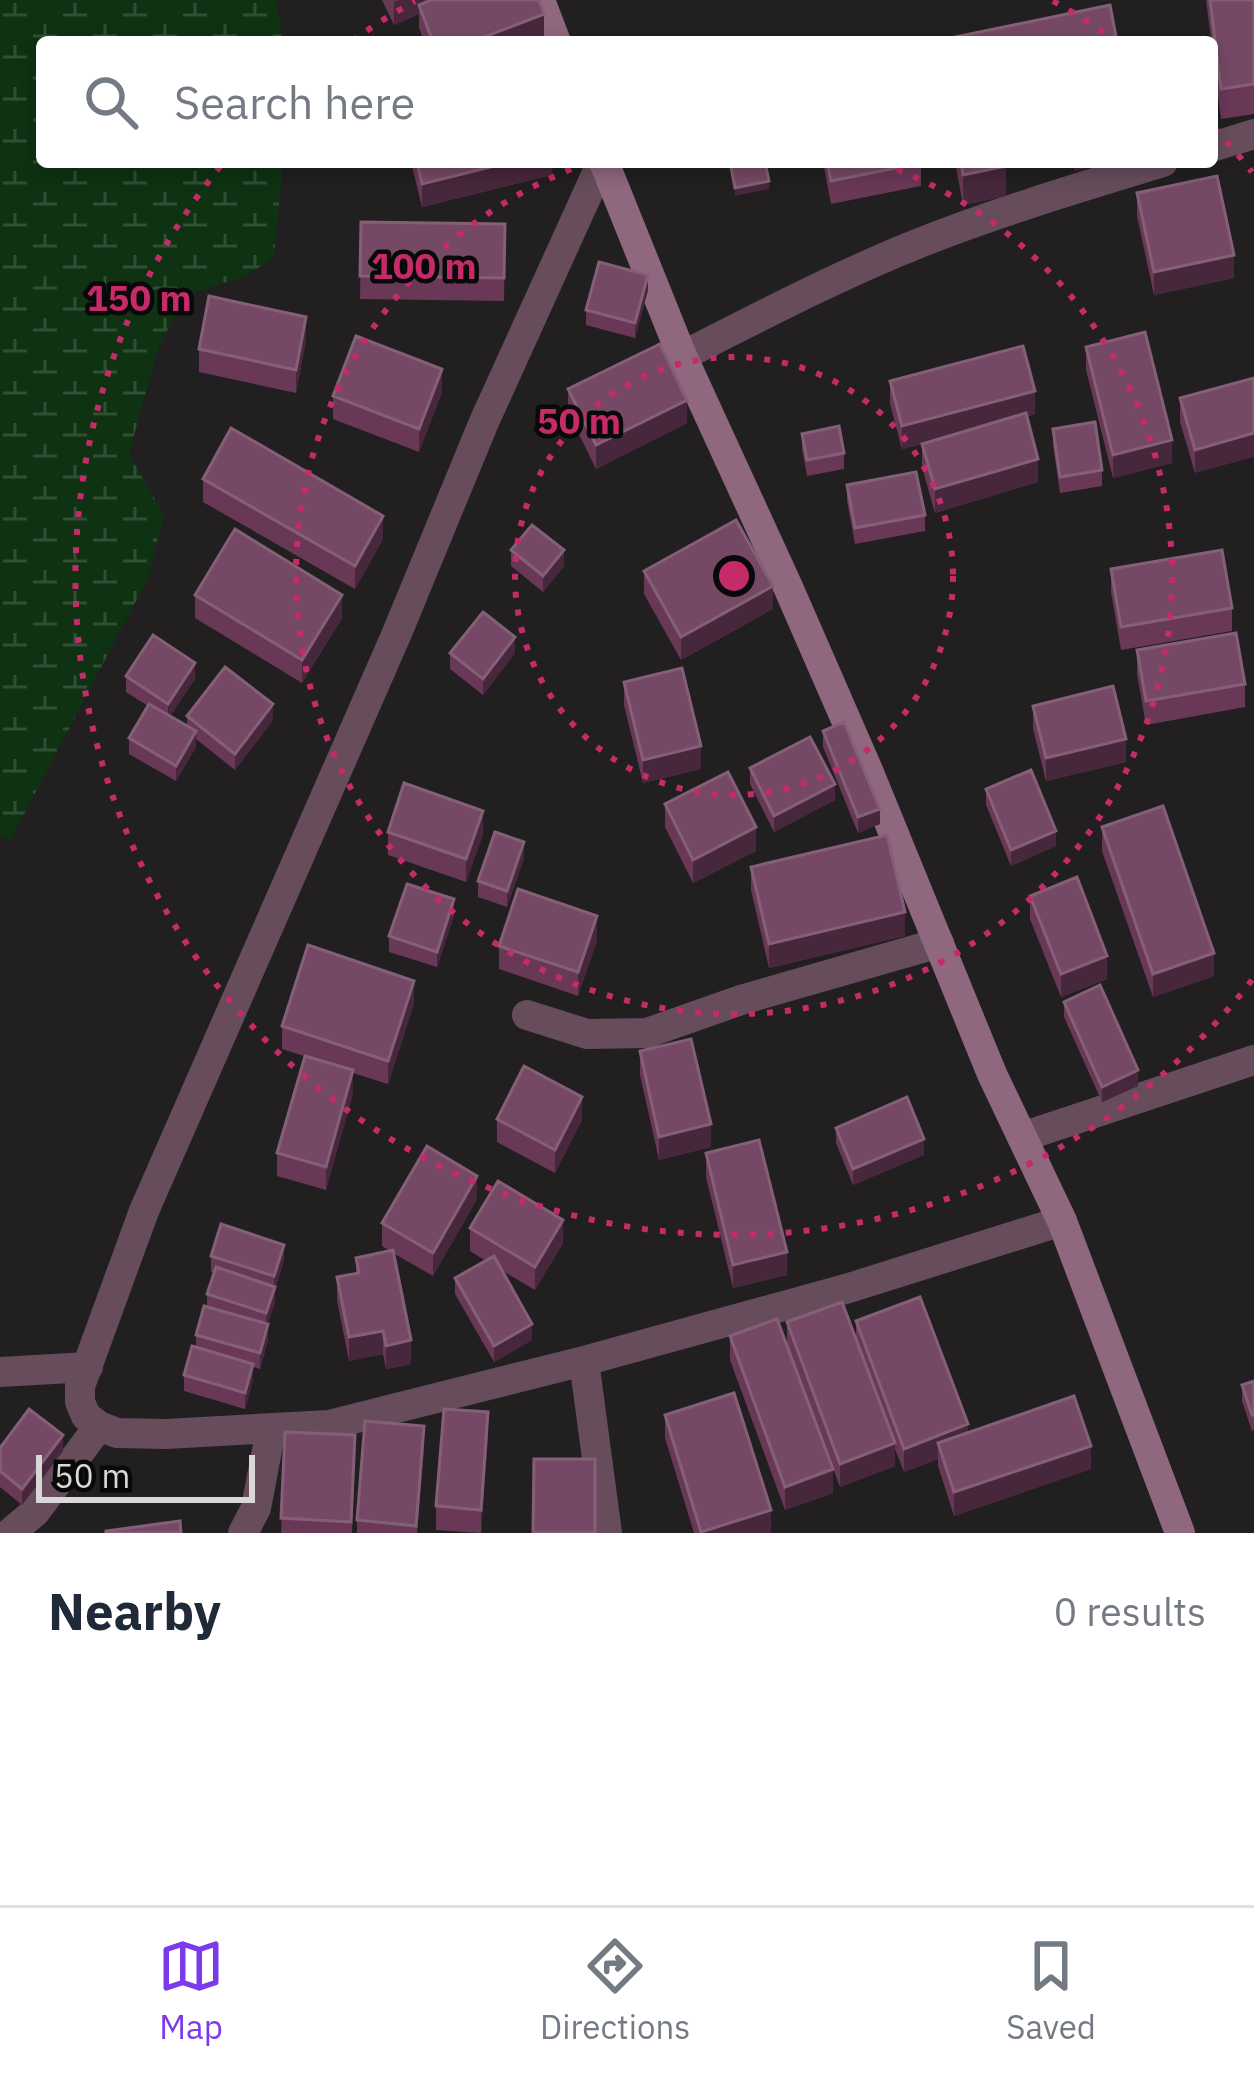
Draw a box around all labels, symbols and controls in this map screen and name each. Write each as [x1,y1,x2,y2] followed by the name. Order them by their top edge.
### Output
[36,36,1218,168] search box
[78,69,144,135] icon: search
[174,73,415,131] text: Search here
[371,242,477,289] text: 100 m
[86,274,192,321] text: 150 m
[537,397,621,444] text: 50 m
[713,555,755,597] centre of rings
[36,1449,255,1502] scale bar
[54,1454,130,1497] text: 50 m
[48,1578,221,1644] text: Nearby
[1054,1586,1206,1637] text: 0 results
[158,1933,224,2048] tab: Map
[540,1933,690,2048] tab: Directions
[1006,1933,1096,2048] tab: Saved

